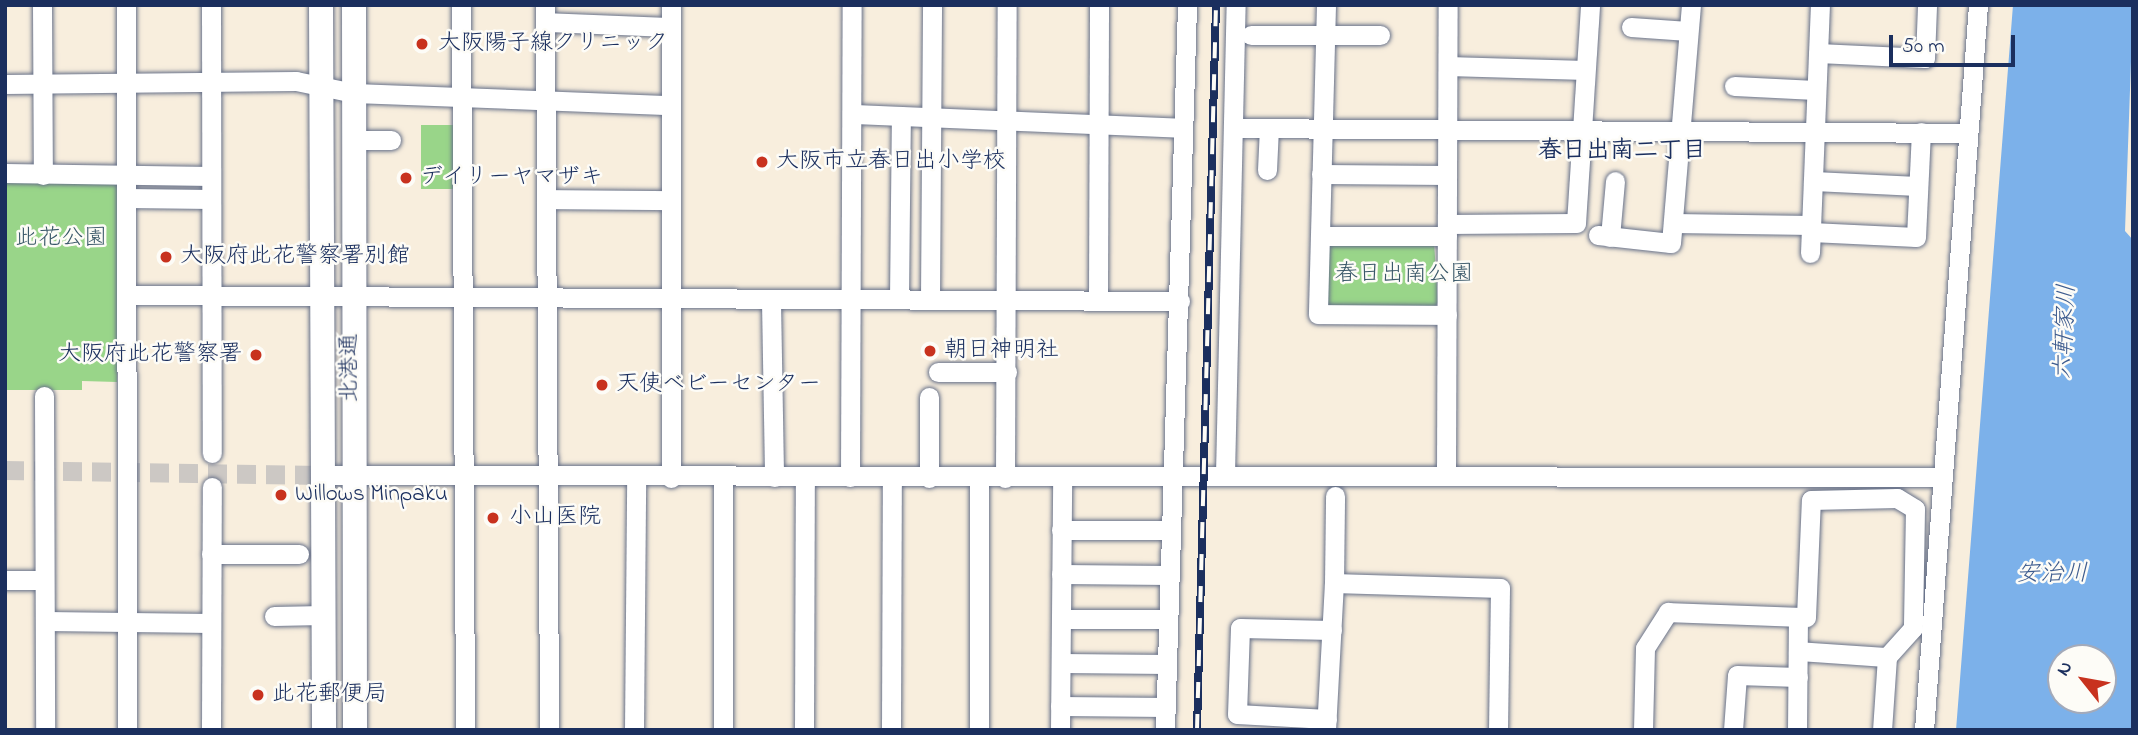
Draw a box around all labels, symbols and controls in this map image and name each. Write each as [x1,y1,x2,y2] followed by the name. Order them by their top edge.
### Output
[1893,21,2019,65] scale bar
[438,30,668,58] place label: 大阪陽子線クリニック
[1902,32,1945,62] text: 50 m
[412,34,432,54] marker: 大阪陽子線クリニック
[1538,138,1706,166] district label: 春日出南二丁目
[776,148,1006,176] place label: 大阪市立春日出小学校
[754,154,770,170] marker: 大阪市立春日出小学校
[420,164,604,192] place label: デイリーヤマザキ
[398,170,414,186] marker: デイリーヤマザキ
[15,225,107,253] park label: 此花公園
[180,243,410,271] place label: 大阪府此花警察署別館
[158,249,174,265] marker: 大阪府此花警察署別館
[1335,261,1473,289] park label: 春日出南公園
[2049,283,2083,381] water label: 六軒家川
[337,334,365,402] street label: 北港通
[944,337,1059,365] place label: 朝日神明社
[58,341,242,369] place label: 大阪府此花警察署
[922,343,938,359] marker: 朝日神明社
[248,347,264,363] marker: 大阪府此花警察署
[616,371,822,399] place label: 天使ベビーセンター
[594,377,610,393] marker: 天使ベビーセンター
[295,481,448,509] place label: Willows Minpaku
[273,487,289,503] marker: Willows Minpaku
[509,504,601,532] place label: 小山医院
[483,508,503,528] marker: 小山医院
[2016,561,2088,589] water label: 安治川
[2047,644,2117,714] north arrow
[2050,657,2080,681] text: N
[272,681,387,709] place label: 此花郵便局
[250,687,266,703] marker: 此花郵便局

